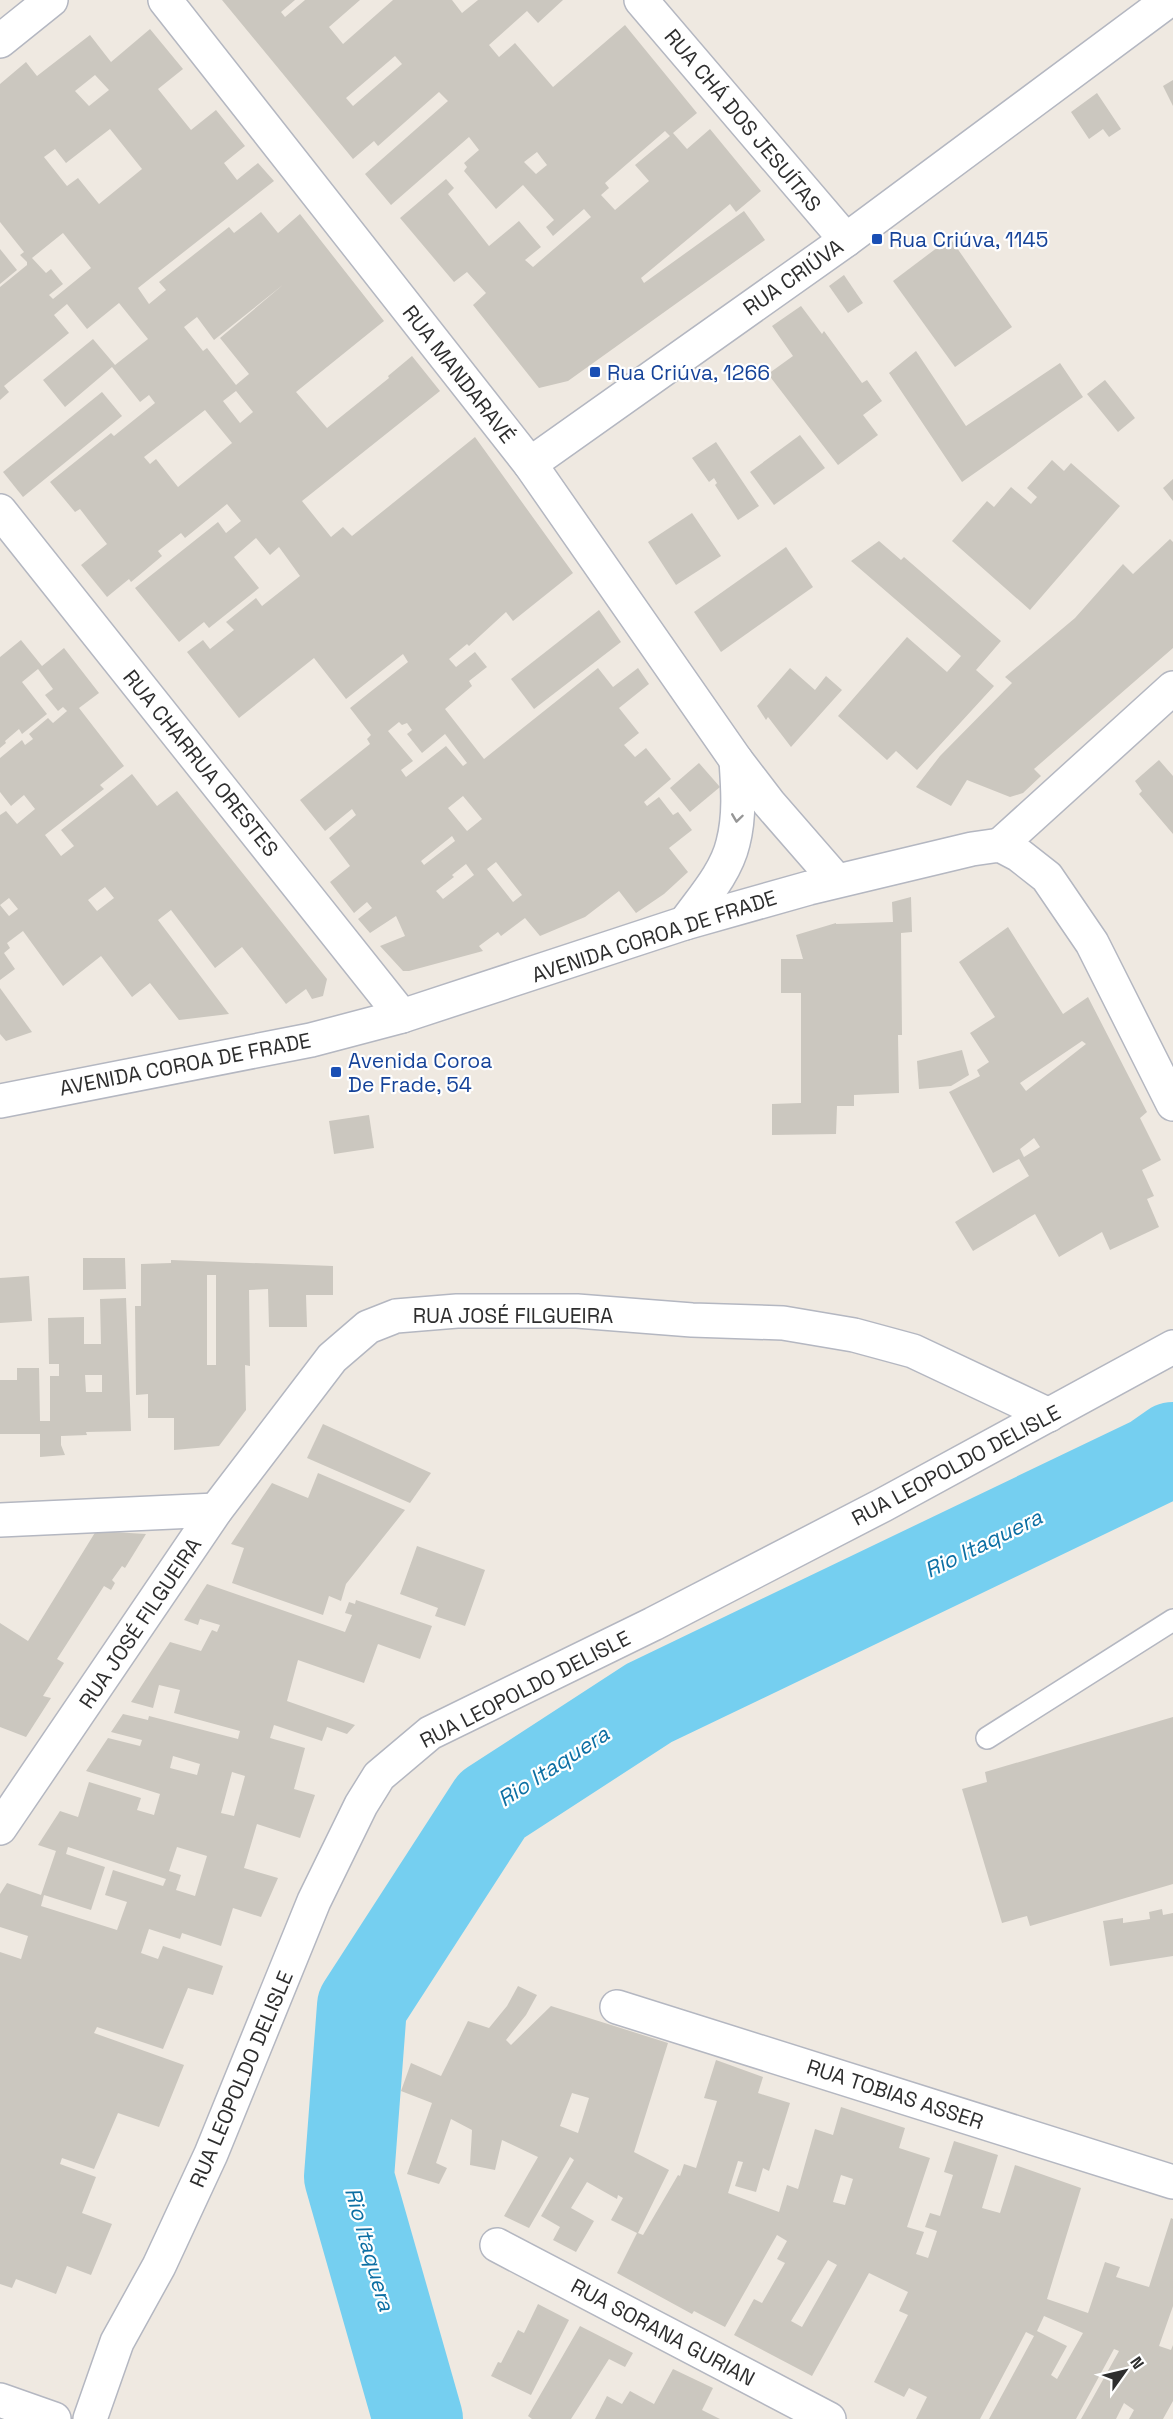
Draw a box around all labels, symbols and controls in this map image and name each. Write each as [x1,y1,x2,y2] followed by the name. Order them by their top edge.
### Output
[659,23,827,217] street label: RUA CHÁ DOS JESUÍTAS
[889,226,1048,253] place label: Rua Criúva, 1145
[870,232,884,246] marker: Rua Criúva, 1145
[738,233,848,321] street label: RUA CRIÚVA
[397,300,521,448] street label: RUA MANDARAVÉ
[607,359,770,386] place label: Rua Criúva, 1266
[588,365,602,379] marker: Rua Criúva, 1266
[117,664,285,862] street label: RUA CHARRUA ORESTES
[731,814,743,823] one-way arrow
[528,884,780,988] street label: AVENIDA COROA DE FRADE
[57,1026,313,1102] street label: AVENIDA COROA DE FRADE
[348,1047,492,1098] place label: Avenida Coroa De Frade, 54
[329,1065,343,1079] marker: Avenida Coroa De Frade, 54
[413,1302,613,1329] street label: RUA JOSÉ FILGUEIRA
[847,1398,1065,1532] street label: RUA LEOPOLDO DELISLE
[920,1502,1047,1584] water label: Rio Itaquera
[73,1532,207,1714] street label: RUA JOSÉ FILGUEIRA
[415,1624,635,1754] street label: RUA LEOPOLDO DELISLE
[492,1719,614,1812] water label: Rio Itaquera
[183,1967,299,2191] street label: RUA LEOPOLDO DELISLE
[803,2053,987,2135] street label: RUA TOBIAS ASSER
[339,2184,401,2314] water label: Rio Itaquera
[566,2272,760,2392] street label: RUA SORANA GURIAN
[1095,2341,1155,2401] north arrow
[1125,2353,1149,2373] text: N

